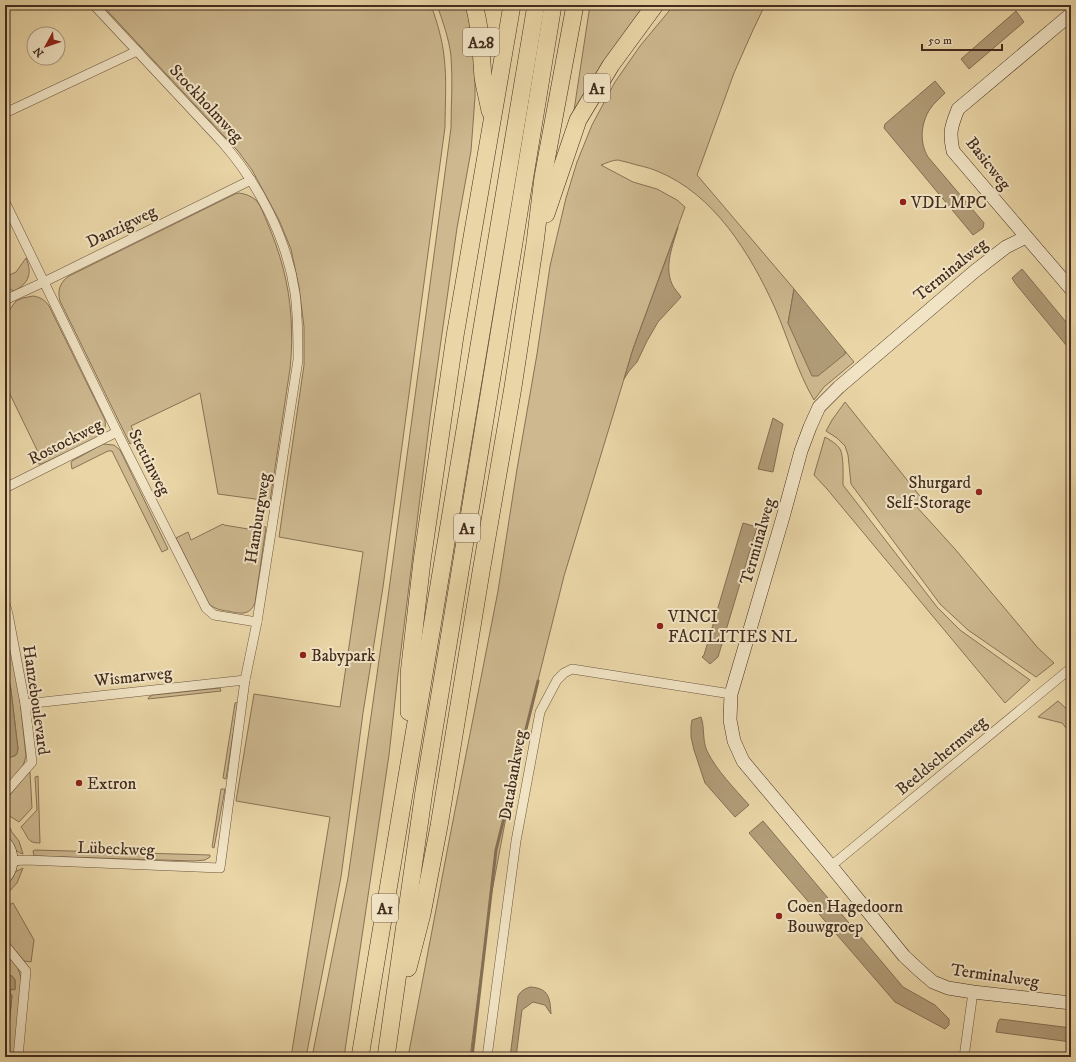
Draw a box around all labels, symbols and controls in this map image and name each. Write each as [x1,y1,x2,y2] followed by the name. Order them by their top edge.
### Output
[26,26,66,66] north arrow
[922,26,1002,52] scale bar
[463,28,499,56] road number: A28
[928,33,952,48] text: 50 m
[31,44,47,60] text: N
[164,60,249,148] street label: Stockholmweg
[584,74,610,102] road number: A1
[961,133,1016,195] street label: Basicweg
[910,192,987,214] place label: VDL MPC
[898,197,908,207] marker: VDL MPC
[83,200,161,253] street label: Danzigweg
[909,233,993,306] street label: Terminalweg
[24,413,107,470] street label: Rostockweg
[123,426,175,500] street label: Stettinweg
[240,471,276,565] street label: Hamburgweg
[886,472,972,514] place label: Shurgard Self-Storage
[974,487,984,497] marker: Shurgard Self-Storage
[735,495,781,587] street label: Terminalweg
[454,514,480,542] road number: A1
[667,606,797,648] place label: VINCI FACILITIES NL
[655,621,665,631] marker: VINCI FACILITIES NL
[17,644,55,757] street label: Hanzeboulevard
[311,645,376,667] place label: Babypark
[298,650,308,660] marker: Babypark
[92,662,174,692] street label: Wismarweg
[891,711,992,800] street label: Beeldschermweg
[494,728,532,822] street label: Databankweg
[87,773,136,795] place label: Extron
[74,778,84,788] marker: Extron
[77,837,156,861] street label: Lübeckweg
[372,894,398,922] road number: A1
[787,896,903,938] place label: Coen Hagedoorn Bouwgroep
[774,911,784,921] marker: Coen Hagedoorn Bouwgroep
[949,959,1041,993] street label: Terminalweg

